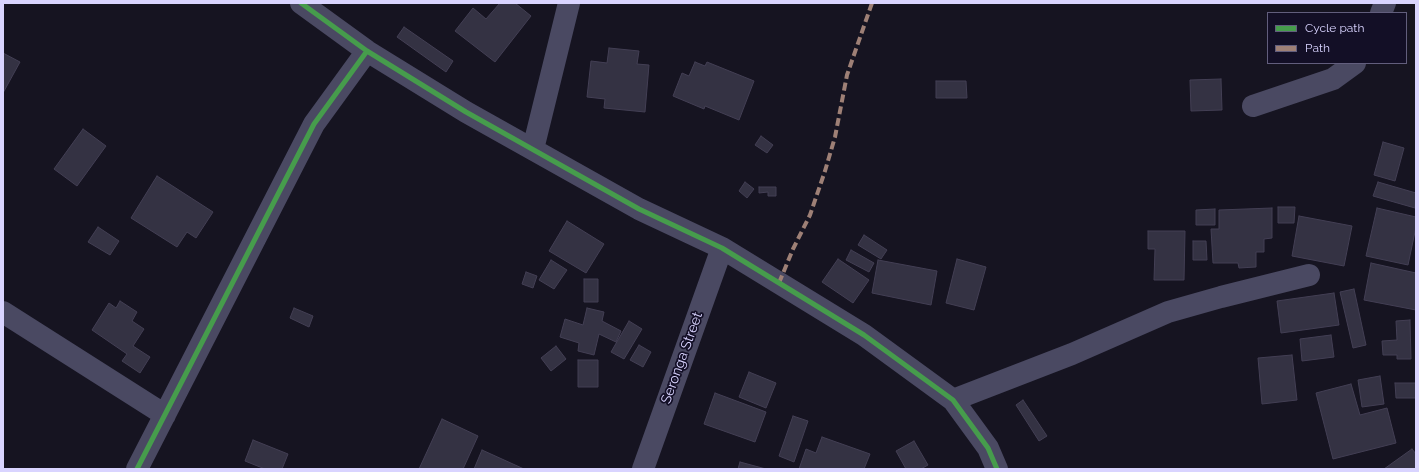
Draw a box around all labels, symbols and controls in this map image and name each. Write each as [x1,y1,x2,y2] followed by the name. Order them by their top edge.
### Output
[1267,12,1407,64] legend
[1305,21,1364,35] text: Cycle path
[1305,41,1330,55] text: Path
[658,310,706,406] street label: Seronga Street

